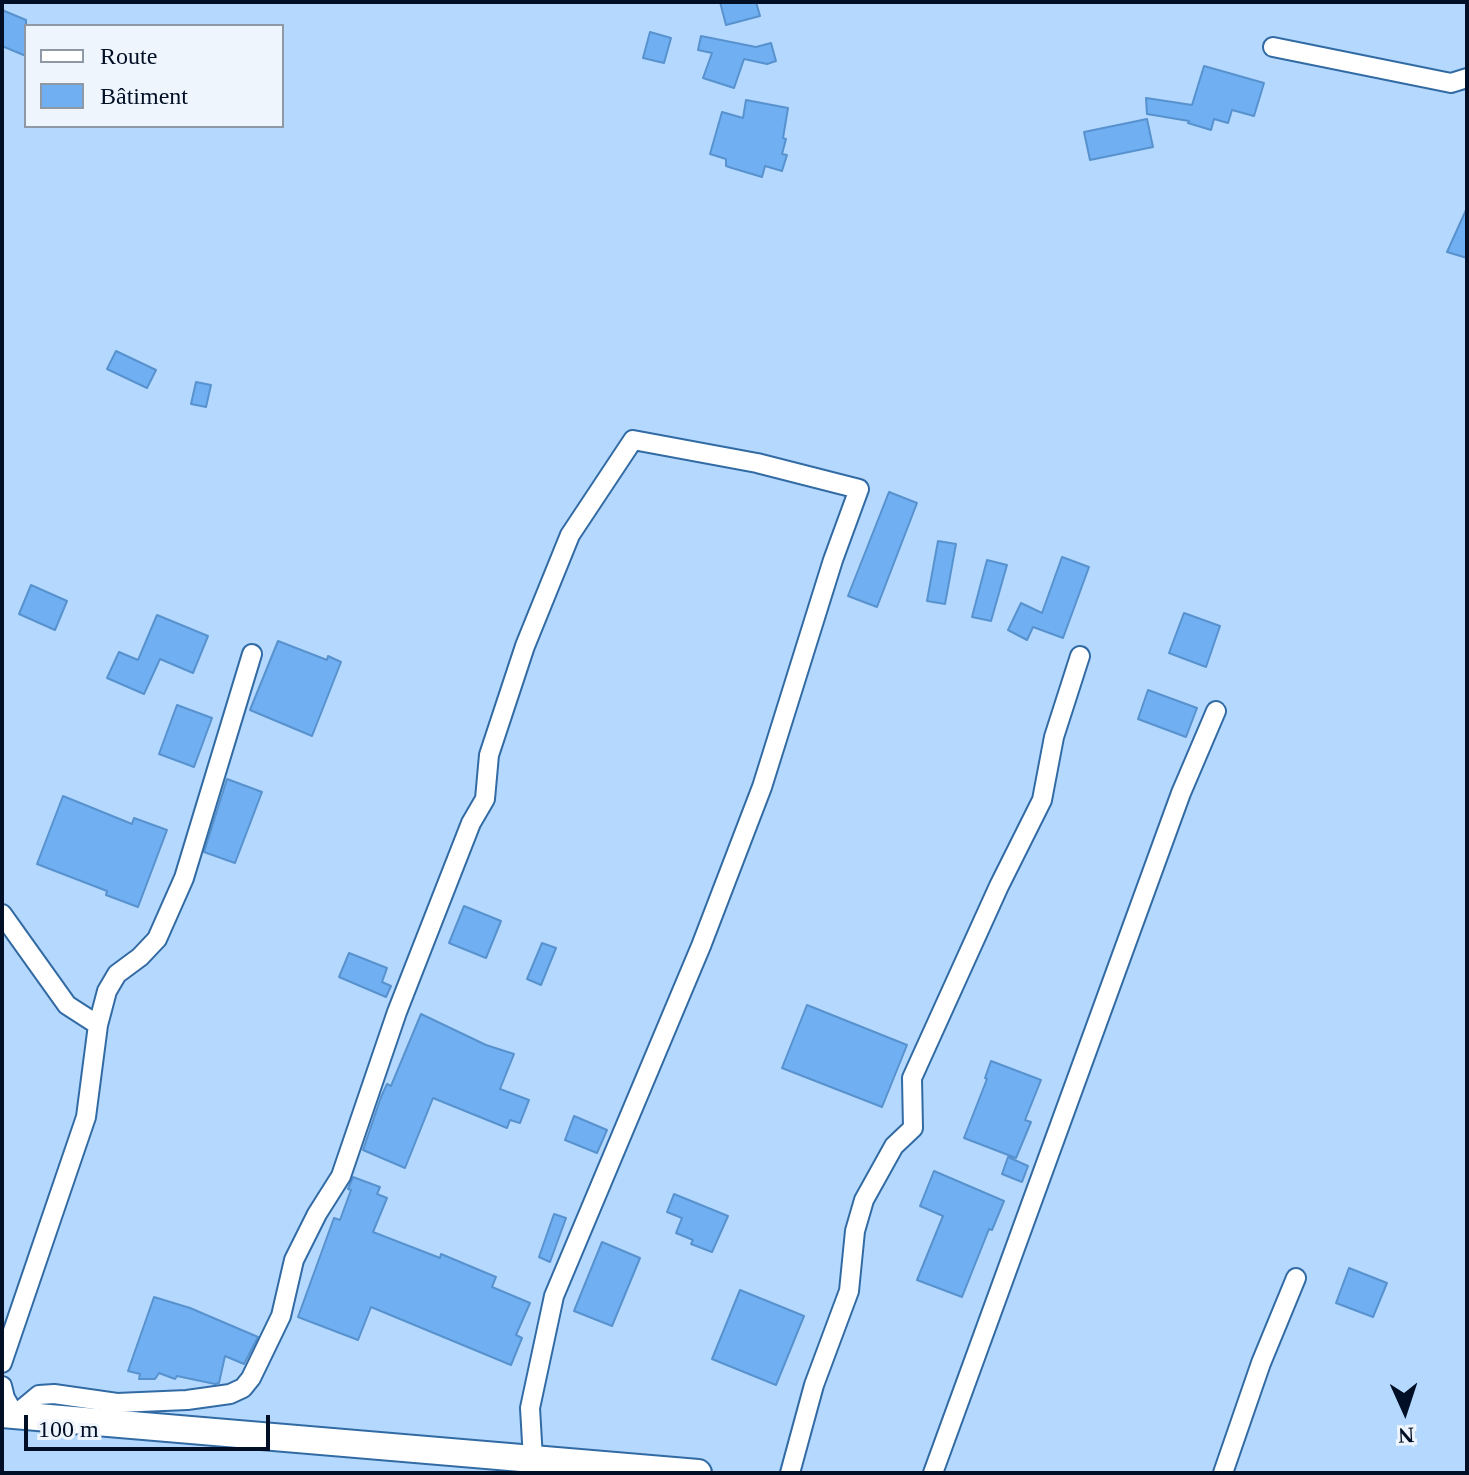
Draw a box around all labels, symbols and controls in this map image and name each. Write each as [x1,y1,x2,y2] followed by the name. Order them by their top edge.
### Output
[24,24,284,128] legend
[100,43,157,69] text: Route
[100,83,188,109] text: Bâtiment
[1365,1371,1445,1451] north arrow
[28,1399,274,1449] scale bar
[38,1416,99,1442] text: 100 m
[1398,1423,1415,1448] text: N

